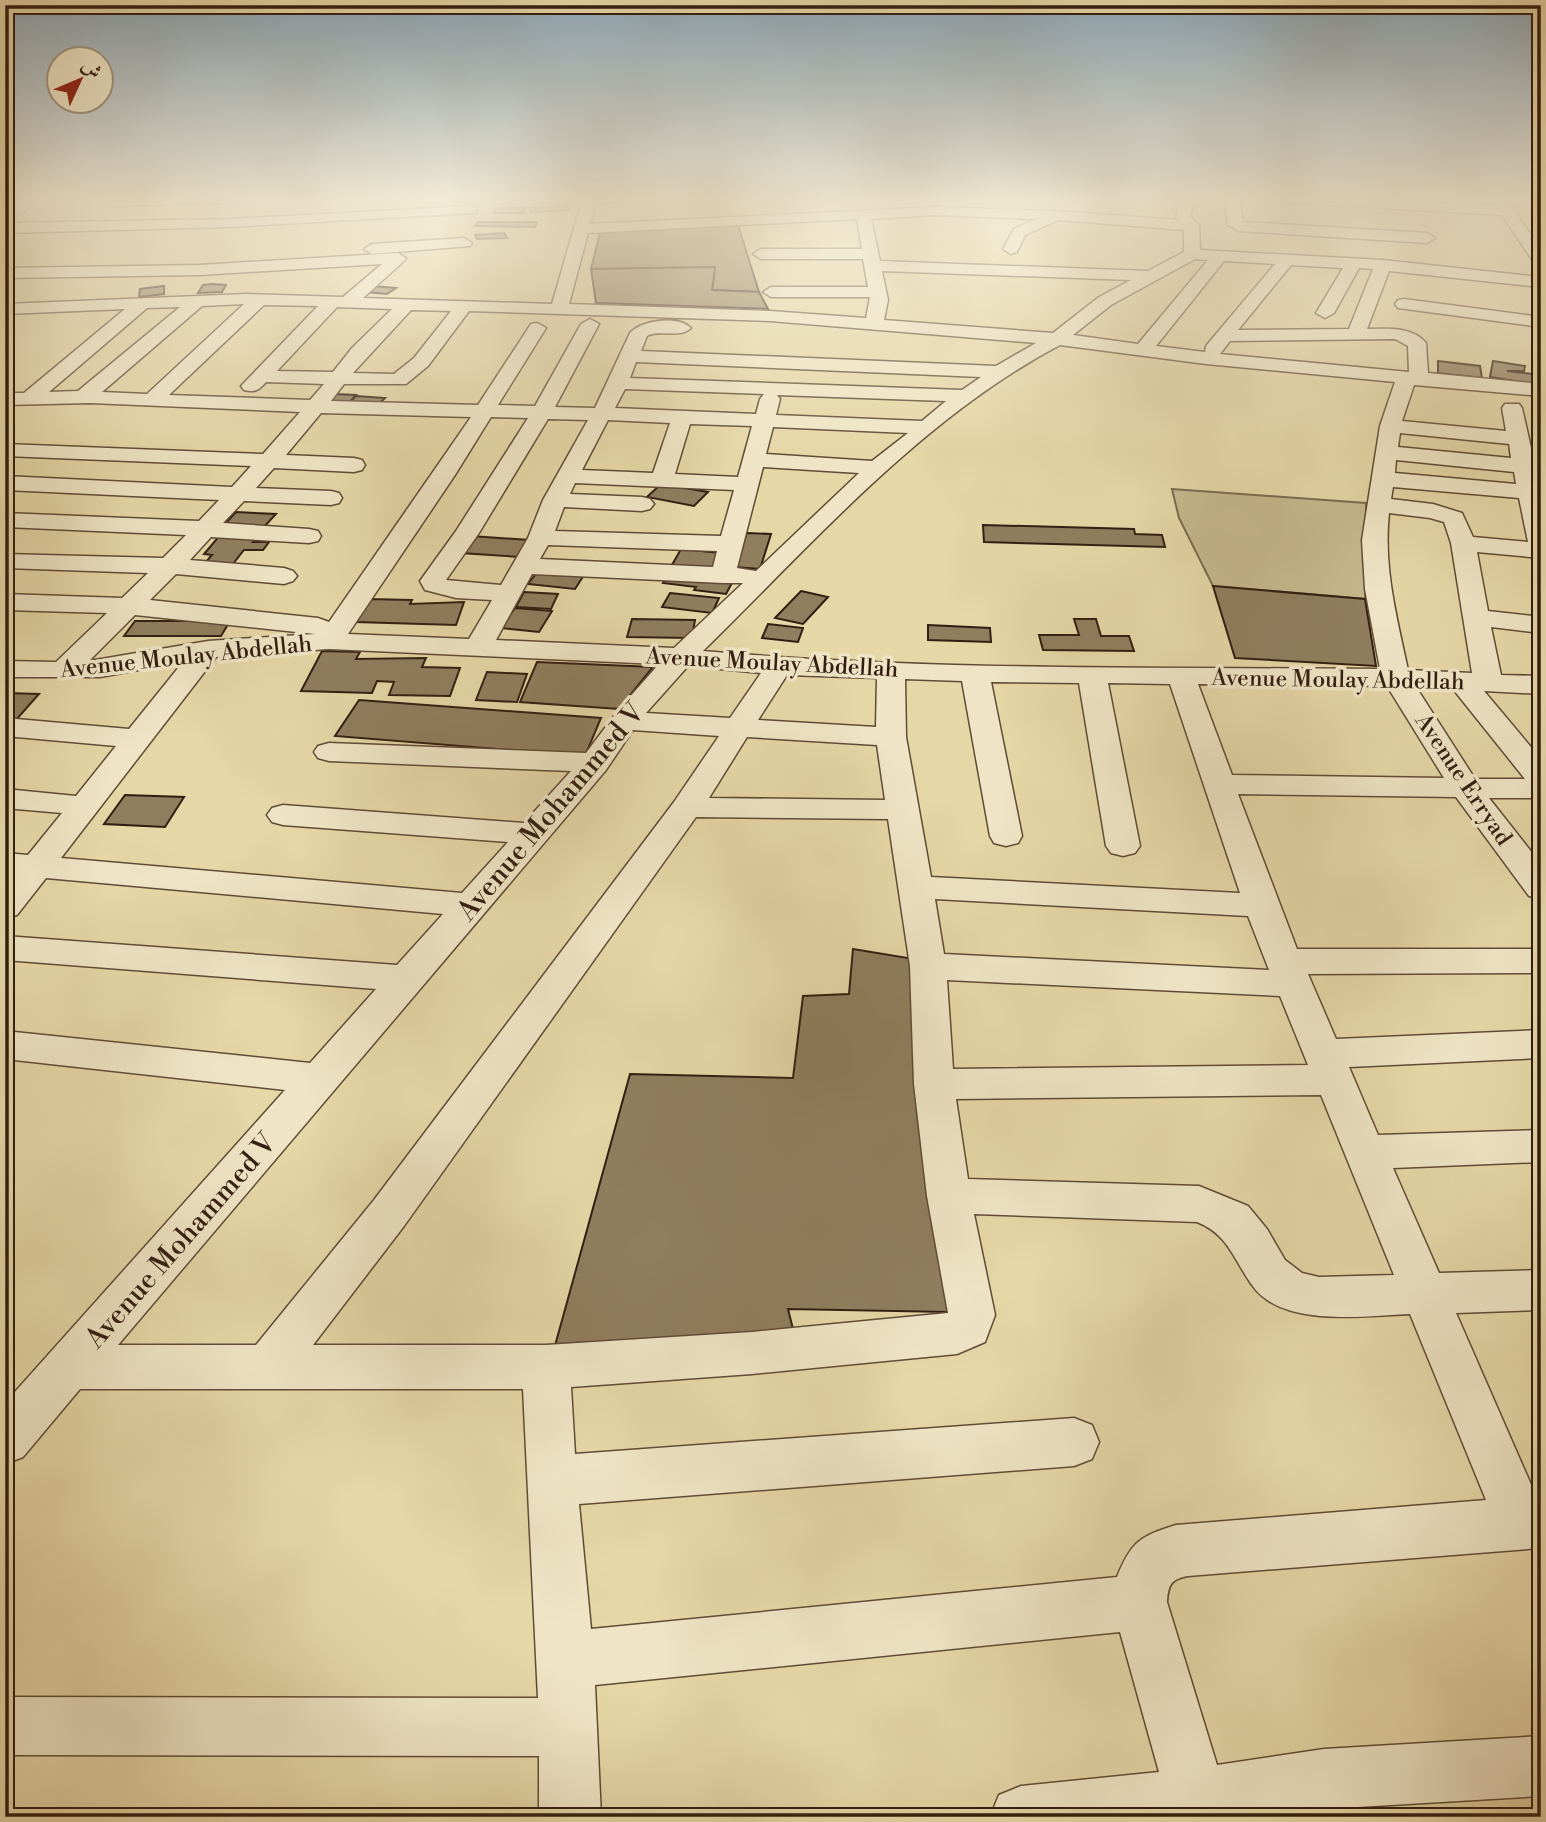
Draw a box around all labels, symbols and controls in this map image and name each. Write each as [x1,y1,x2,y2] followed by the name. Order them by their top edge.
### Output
[46,46,116,116] north arrow
[76,54,107,84] text: ش
[58,630,314,684] street label: Avenue Moulay Abdellah
[644,642,899,684] street label: Avenue Moulay Abdellah
[1210,664,1465,696] street label: Avenue Moulay Abdellah
[449,695,653,929] street label: Avenue Mohammed V
[1408,707,1518,851] street label: Avenue Erryad
[77,1125,285,1357] street label: Avenue Mohammed V

